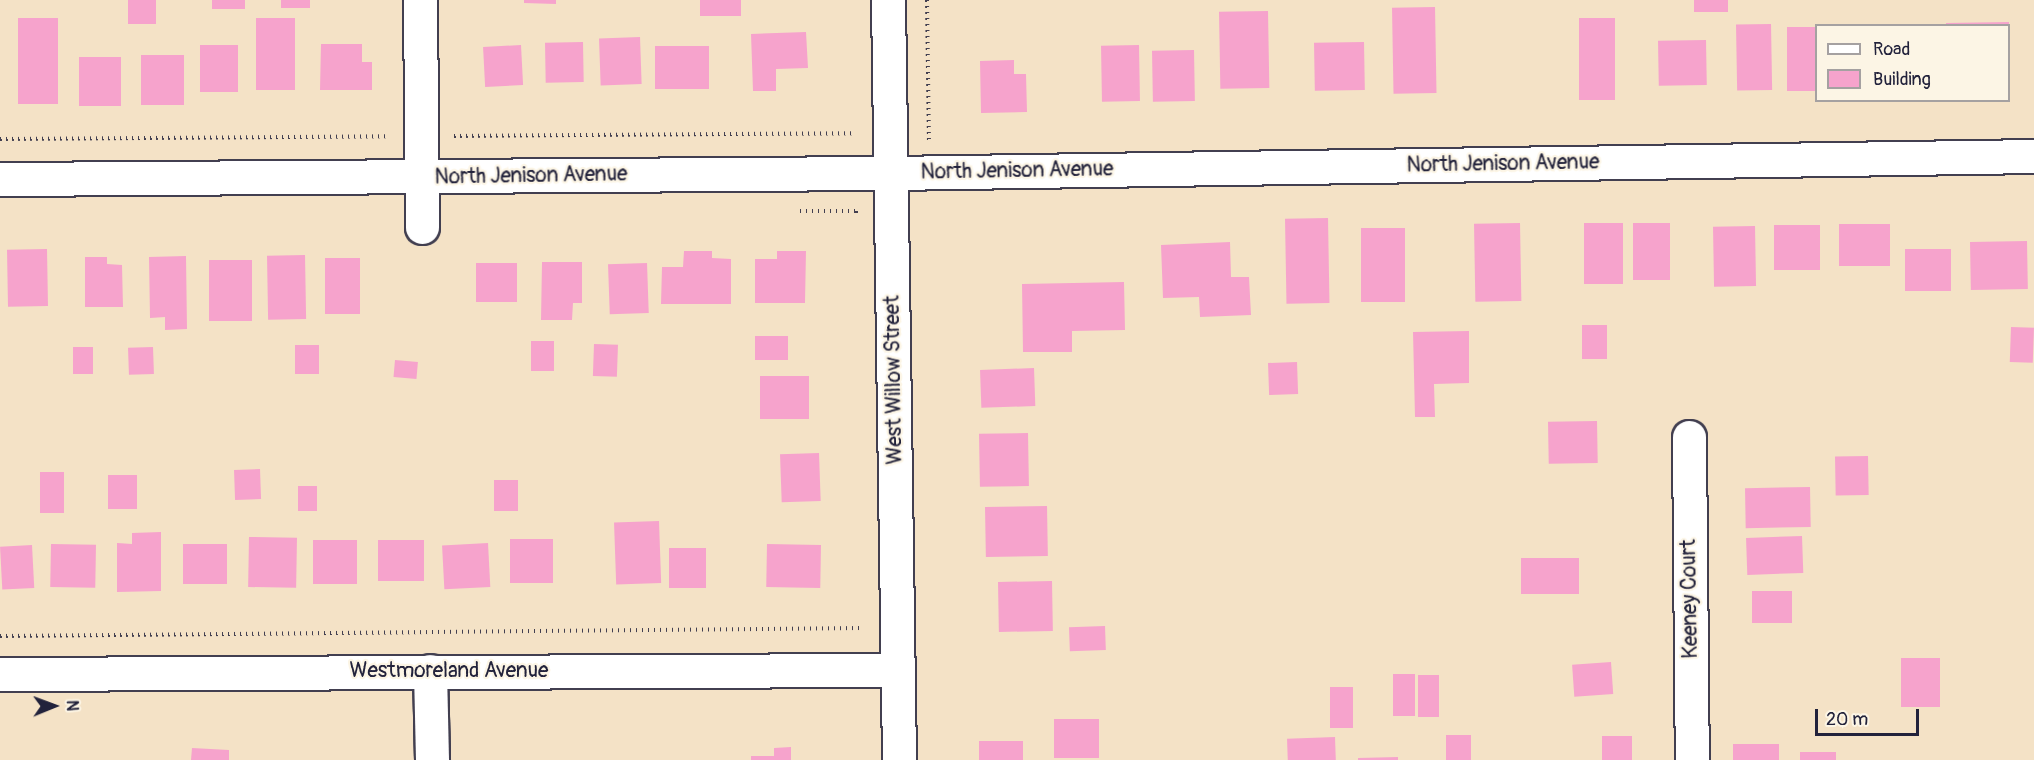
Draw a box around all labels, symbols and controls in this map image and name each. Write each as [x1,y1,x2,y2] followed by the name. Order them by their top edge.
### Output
[1815,24,2010,102] legend
[1873,38,1910,61] text: Road
[1873,68,1931,91] text: Building
[1406,150,1600,178] street label: North Jenison Avenue
[920,157,1114,185] street label: North Jenison Avenue
[434,162,628,190] street label: North Jenison Avenue
[880,295,908,465] street label: West Willow Street
[1676,539,1704,659] street label: Keeney Court
[350,658,548,684] street label: Westmoreland Avenue
[24,676,84,736] north arrow
[1818,697,1922,735] scale bar
[62,700,82,711] text: N
[1826,708,1868,731] text: 20 m

